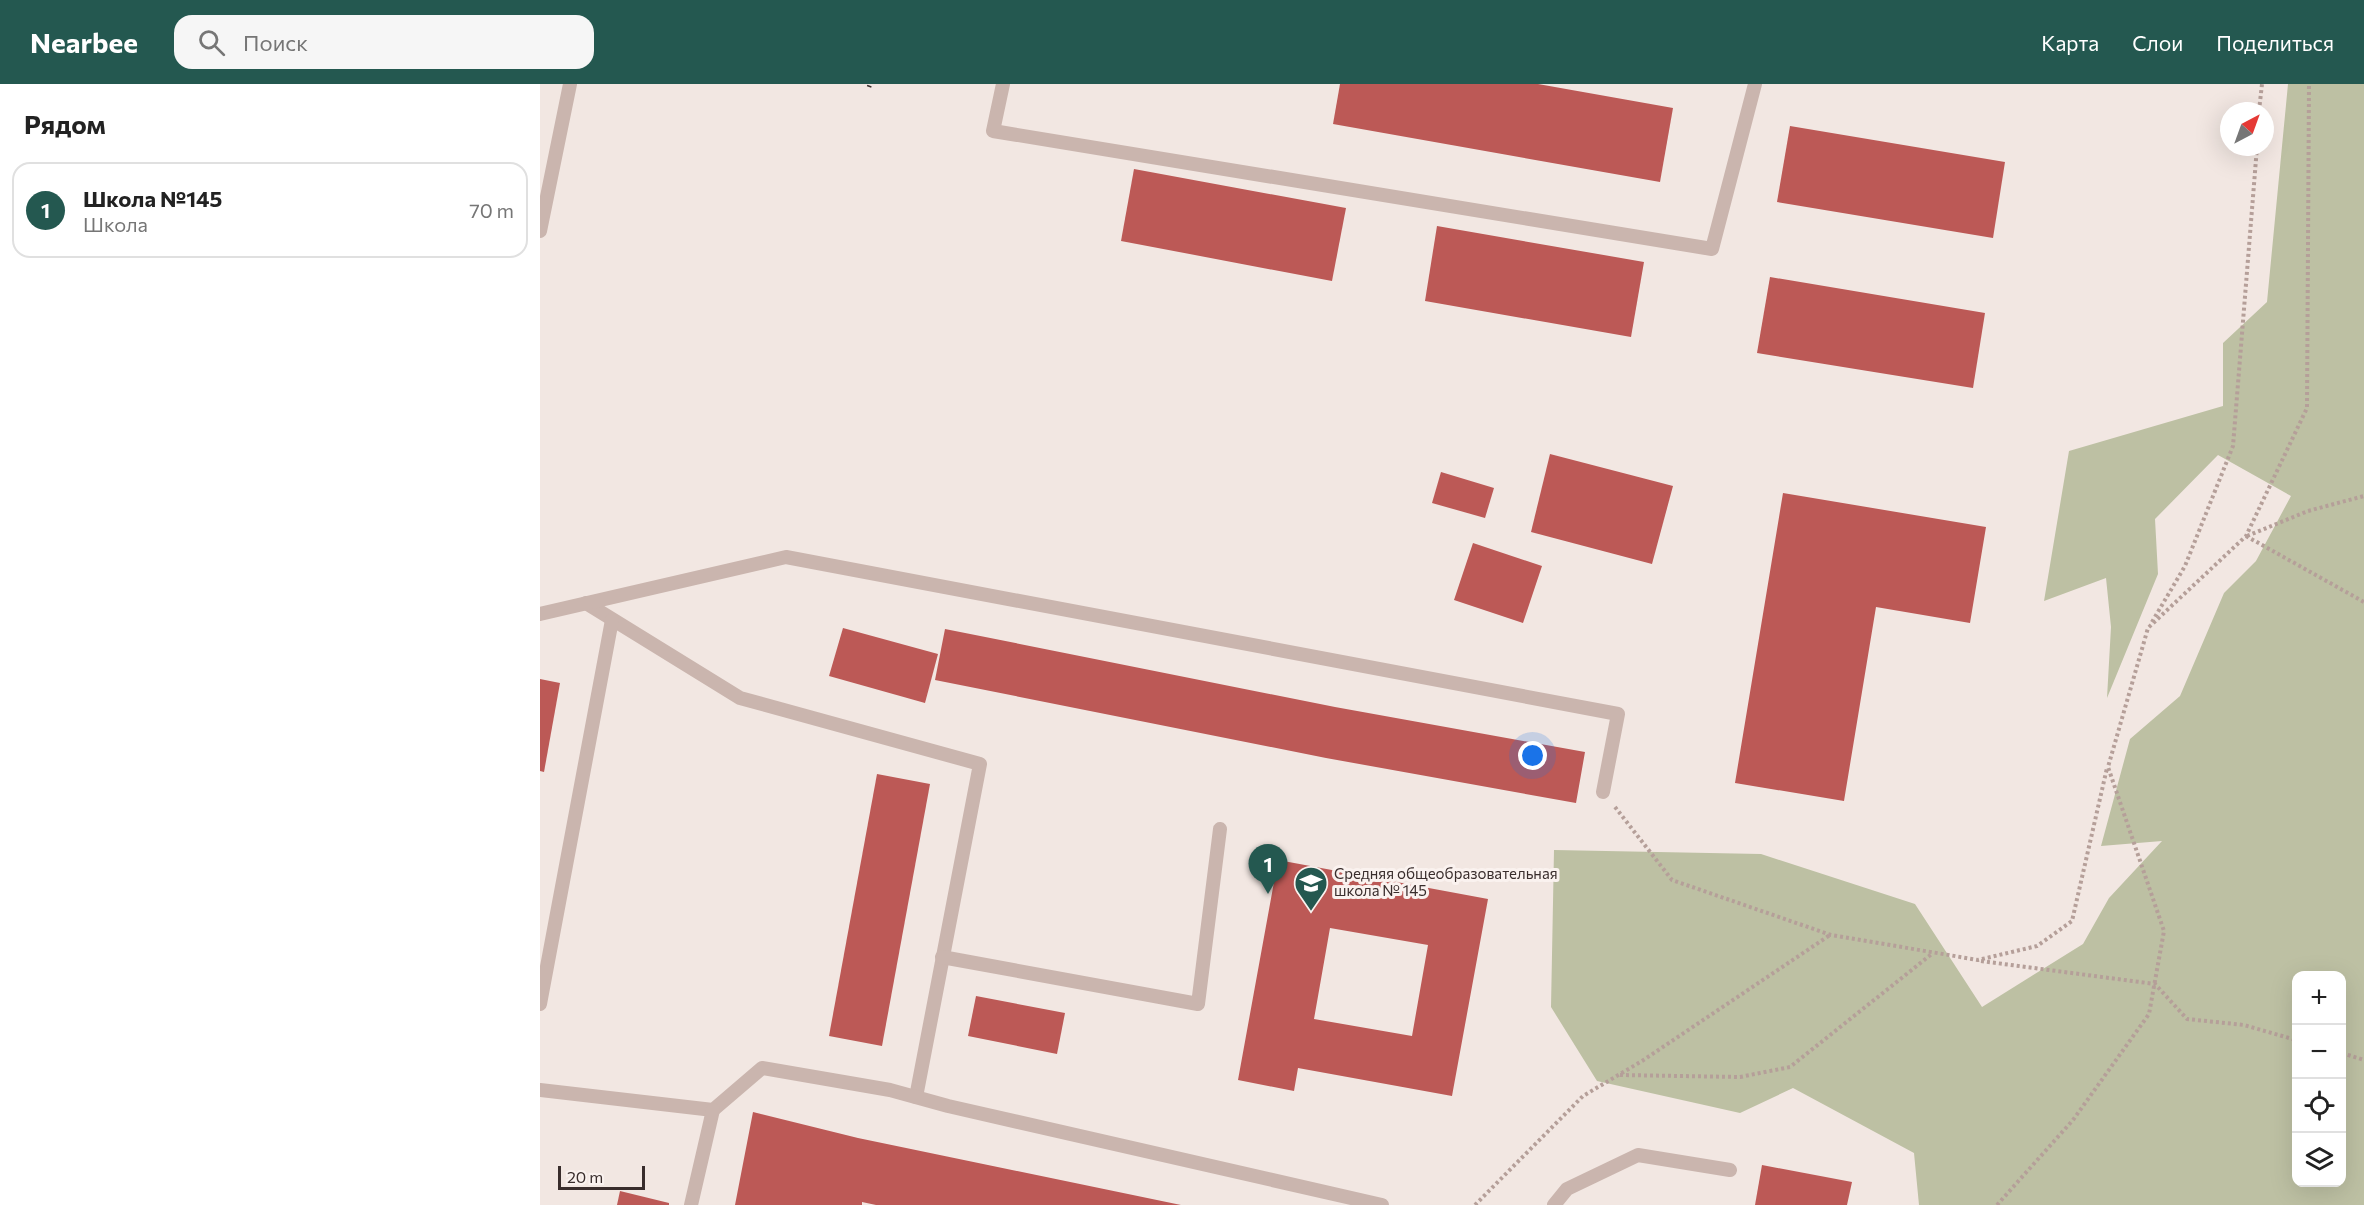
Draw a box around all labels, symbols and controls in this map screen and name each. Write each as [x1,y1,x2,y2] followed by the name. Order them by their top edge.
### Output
[174,15,594,69] search box
[30,25,138,59] text: Nearbee
[195,26,228,59] icon: search
[243,29,308,56] text: Поиск
[2041,30,2099,55] text: Карта
[2132,30,2183,55] text: Слои
[2216,30,2334,55] text: Поделиться
[2220,102,2274,156] north arrow
[24,108,106,139] text: Рядом
[83,185,222,212] text: Школа №145
[41,198,50,222] text: 1
[469,198,514,222] text: 70 m
[83,212,148,236] text: Школа
[1518,741,1547,770] your location
[1248,844,1288,894] pin: 1
[1334,864,1558,899] place label: Средняя общеобразовательная школа № 145
[1293,865,1329,912] school or university icon: Средняя общеобразовательная школа № 145
[2292,971,2346,1187] map controls
[2292,971,2346,1025] button: +
[2292,1025,2346,1079] button: −
[2292,1079,2346,1133] button: locate
[2292,1133,2346,1187] button: layers
[558,1163,645,1190] scale bar
[567,1167,603,1186] text: 20 m

